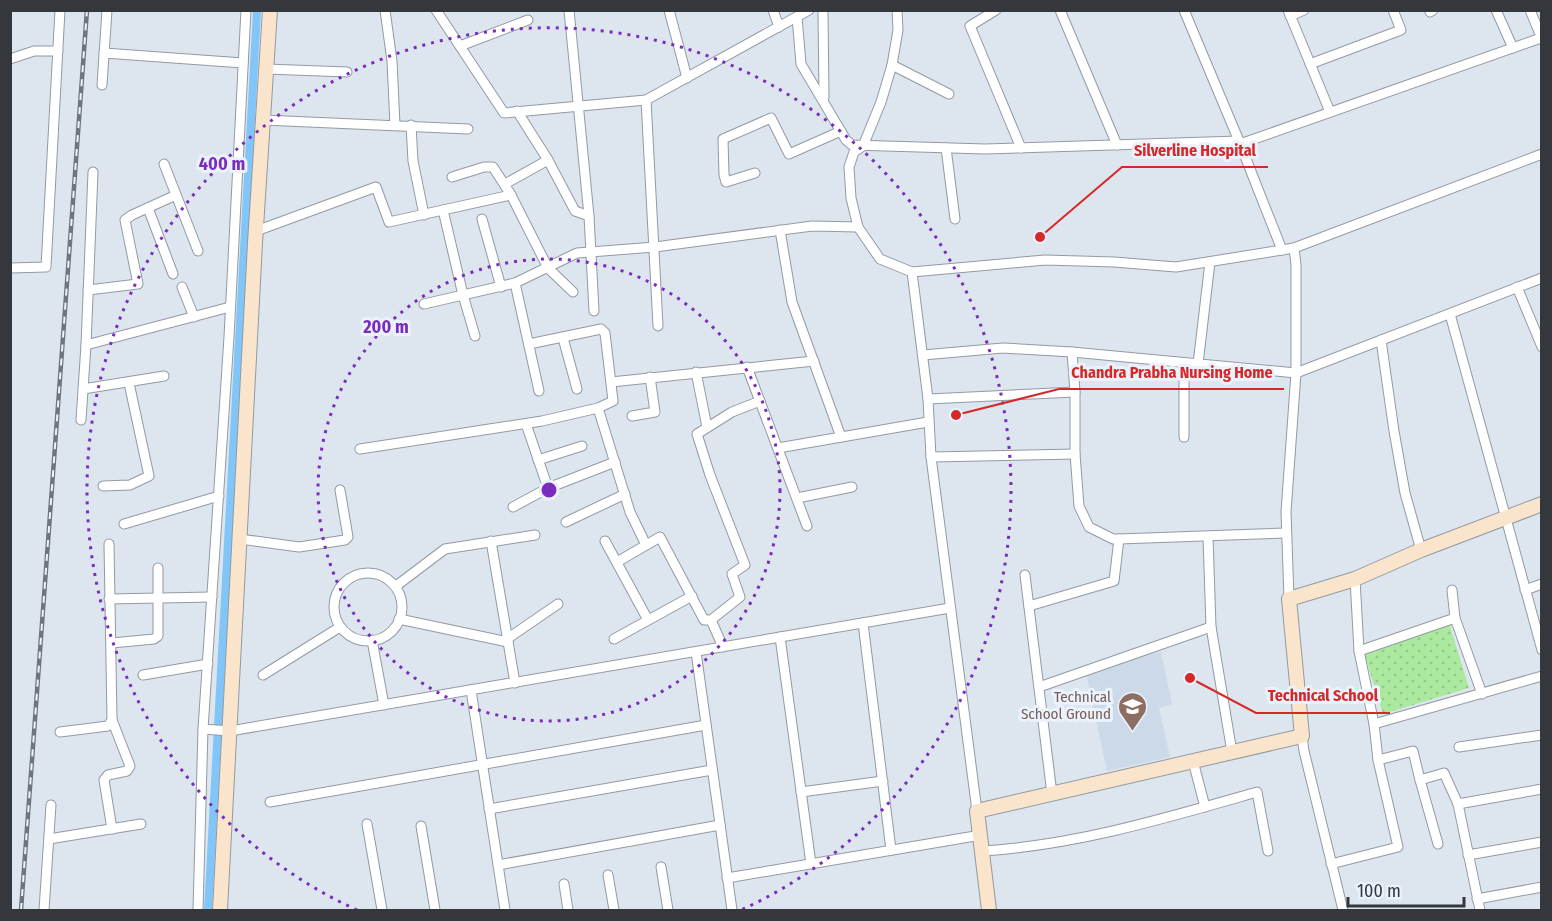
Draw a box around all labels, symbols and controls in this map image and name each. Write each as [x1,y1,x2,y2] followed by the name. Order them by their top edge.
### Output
[1122,133,1268,167] callout: Silverline Hospital
[1134,141,1257,160] text: Silverline Hospital
[199,153,245,175] text: 400 m
[362,316,409,338] text: 200 m
[1059,355,1284,389] callout: Chandra Prabha Nursing Home
[1071,363,1273,382] text: Chandra Prabha Nursing Home
[539,480,559,500] centre of rings
[1256,679,1390,713] callout: Technical School
[1268,686,1379,705] text: Technical School
[1021,688,1111,723] place label: Technical School Ground
[1116,690,1148,732] school or university icon: Technical School Ground
[1348,870,1464,908] scale bar
[1357,880,1401,902] text: 100 m

